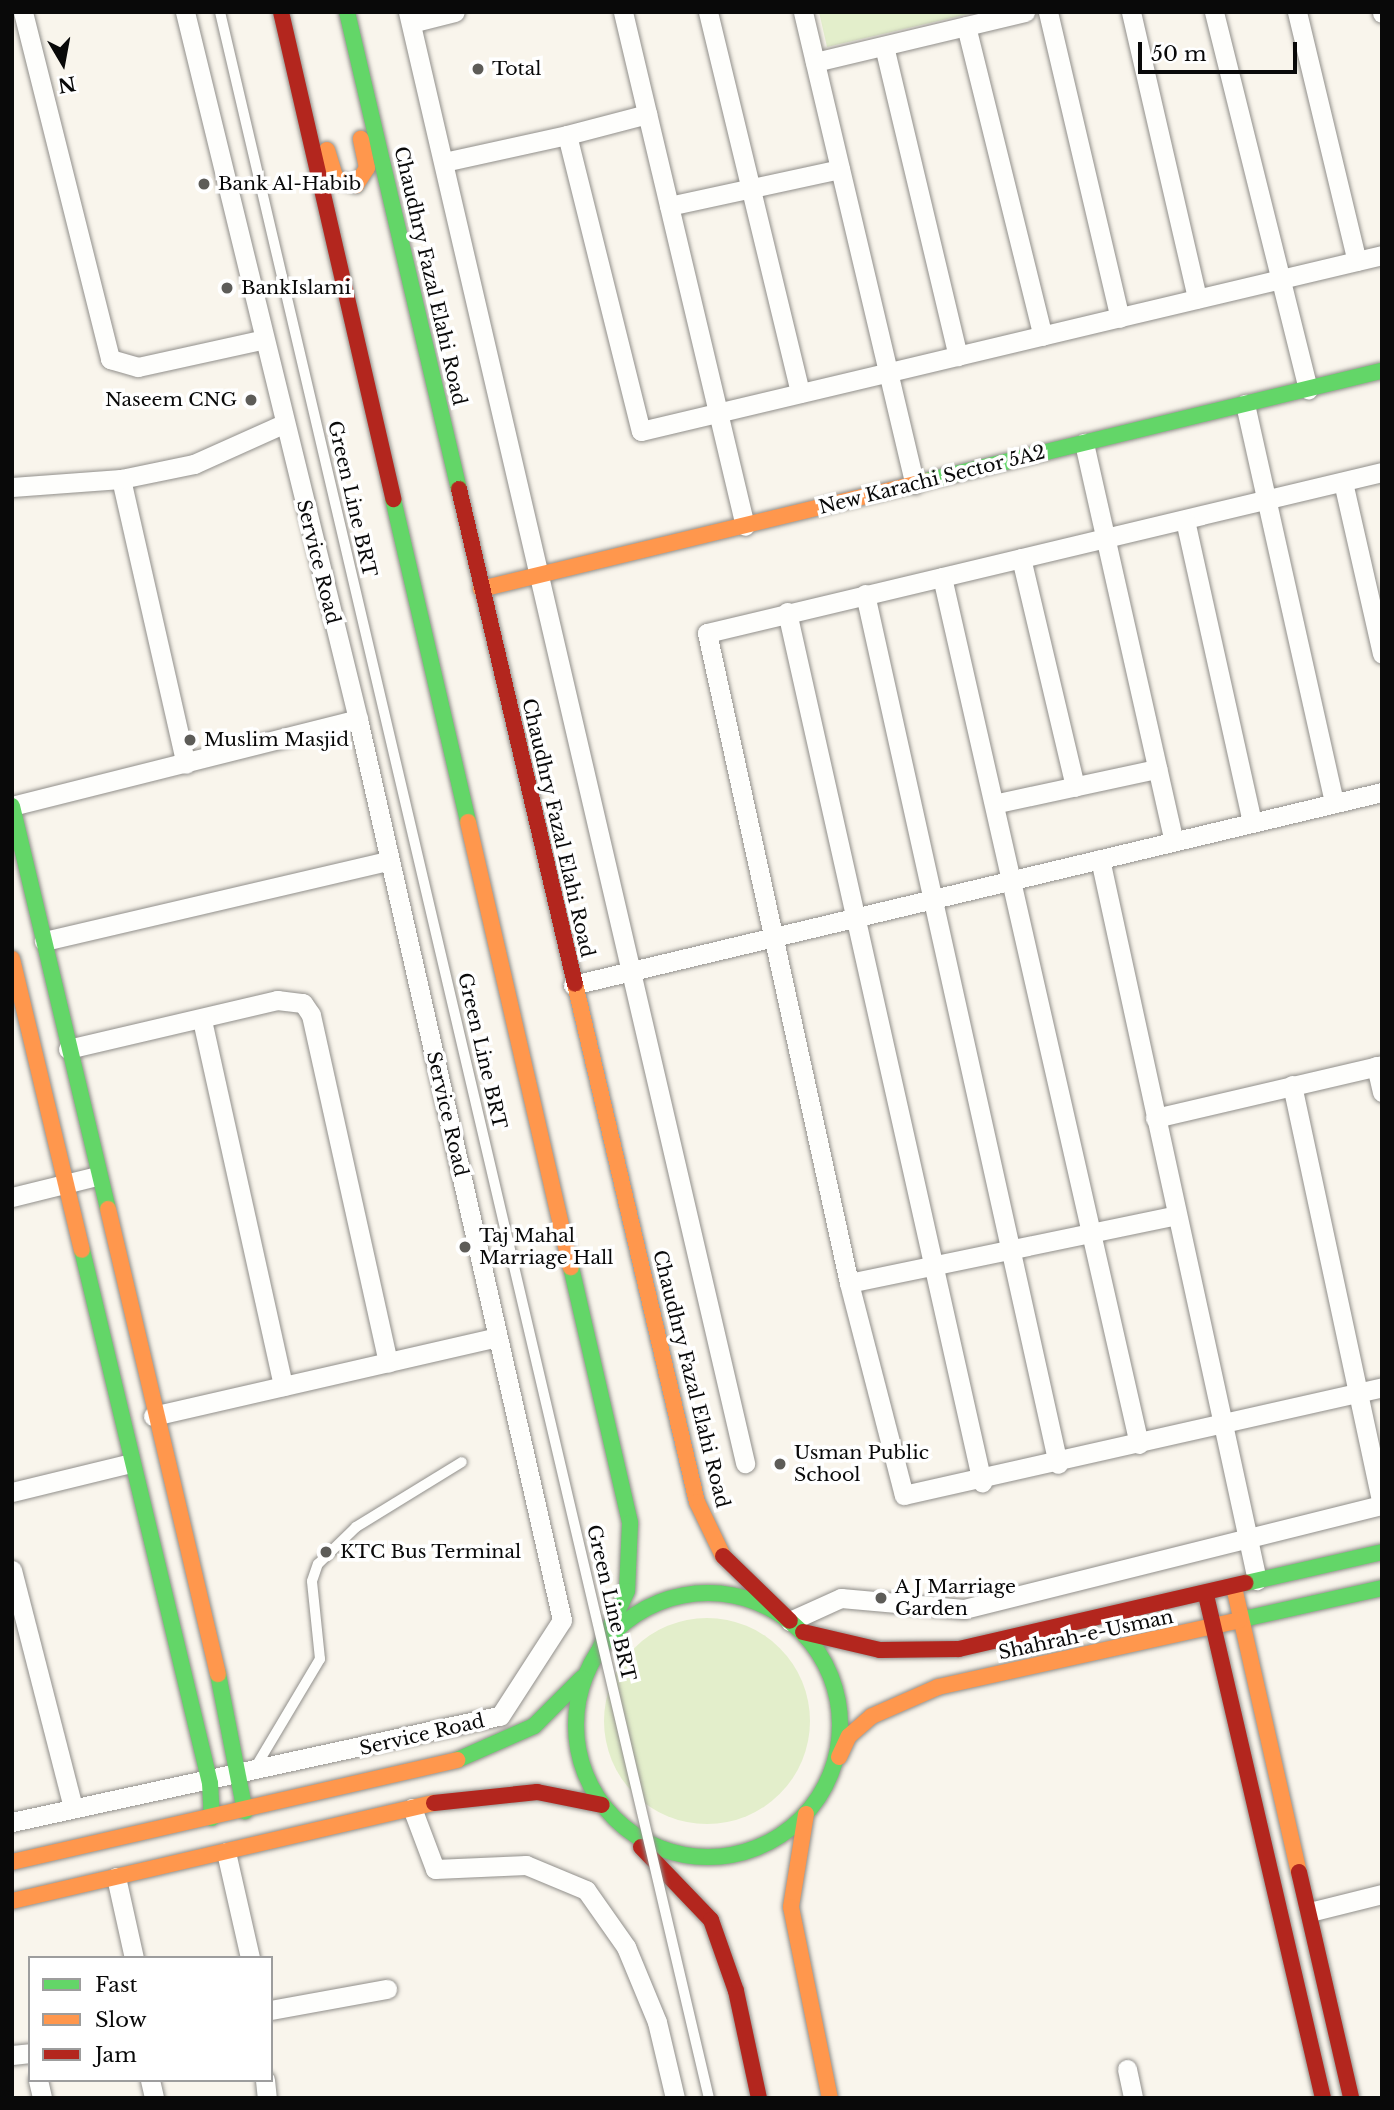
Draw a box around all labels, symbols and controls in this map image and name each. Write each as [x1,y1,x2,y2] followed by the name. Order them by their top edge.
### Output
[28,28,98,98] north arrow
[1142,28,1301,72] scale bar
[1151,41,1206,67] text: 50 m
[492,58,541,80] place label: Total
[470,61,486,77] marker: Total
[56,71,78,97] text: N
[389,144,471,408] street label: Chaudhry Fazal Elahi Road
[218,173,362,195] place label: Bank Al-Habib
[196,176,212,192] marker: Bank Al-Habib
[241,277,351,299] place label: BankIslami
[219,280,235,296] marker: BankIslami
[105,389,237,411] place label: Naseem CNG
[243,392,259,408] marker: Naseem CNG
[323,419,381,579] street label: Green Line BRT
[816,441,1048,519] street label: New Karachi Sector 5A2
[292,497,344,627] street label: Service Road
[517,696,599,960] street label: Chaudhry Fazal Elahi Road
[204,729,349,751] place label: Muslim Masjid
[182,732,198,748] marker: Muslim Masjid
[453,971,511,1131] street label: Green Line BRT
[422,1049,472,1179] street label: Service Road
[479,1225,613,1269] place label: Taj Mahal Marriage Hall
[457,1239,473,1255] marker: Taj Mahal Marriage Hall
[648,1247,734,1511] street label: Chaudhry Fazal Elahi Road
[794,1442,929,1486] place label: Usman Public School
[772,1456,788,1472] marker: Usman Public School
[582,1523,640,1683] street label: Green Line BRT
[340,1541,522,1563] place label: KTC Bus Terminal
[318,1544,334,1560] marker: KTC Bus Terminal
[895,1576,1017,1620] place label: A J Marriage Garden
[873,1590,889,1606] marker: A J Marriage Garden
[996,1605,1176,1665] street label: Shahrah-e-Usman
[357,1710,487,1760] street label: Service Road
[28,1956,273,2082] legend
[95,1972,137,1998] text: Fast
[95,2007,147,2033] text: Slow
[95,2042,137,2068] text: Jam

